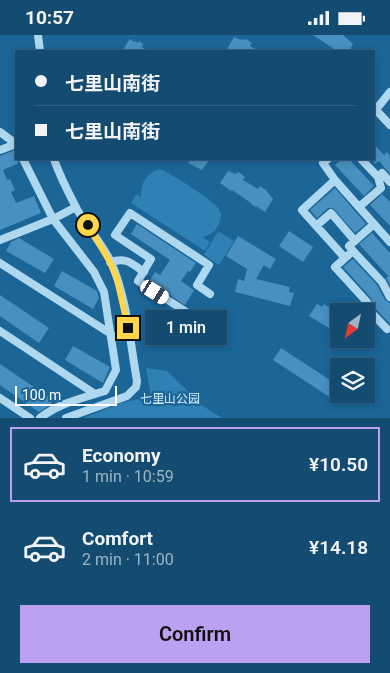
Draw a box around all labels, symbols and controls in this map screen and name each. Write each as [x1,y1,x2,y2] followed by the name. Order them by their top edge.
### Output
[25,6,74,29] text: 10:57
[65,72,160,95] text: 七里山南街
[65,120,160,143] text: 七里山南街
[77,214,99,236] route start
[138,278,171,306] car
[330,303,375,347] north arrow
[330,303,375,403] map controls
[146,311,228,345] callout: 1 min
[117,317,139,339] route end
[166,318,206,337] text: 1 min
[330,358,375,403] button: layers
[15,383,118,406] scale bar
[22,387,61,403] text: 100 m
[140,392,200,406] park label: 七里山公园
[22,442,67,487] icon: car
[82,444,161,467] text: Economy
[309,453,368,476] text: ¥10.50
[82,467,174,486] text: 1 min · 10:59
[22,525,67,570] icon: car
[82,527,153,550] text: Comfort
[309,536,368,559] text: ¥14.18
[82,550,174,569] text: 2 min · 11:00
[20,605,370,663] button: Confirm

